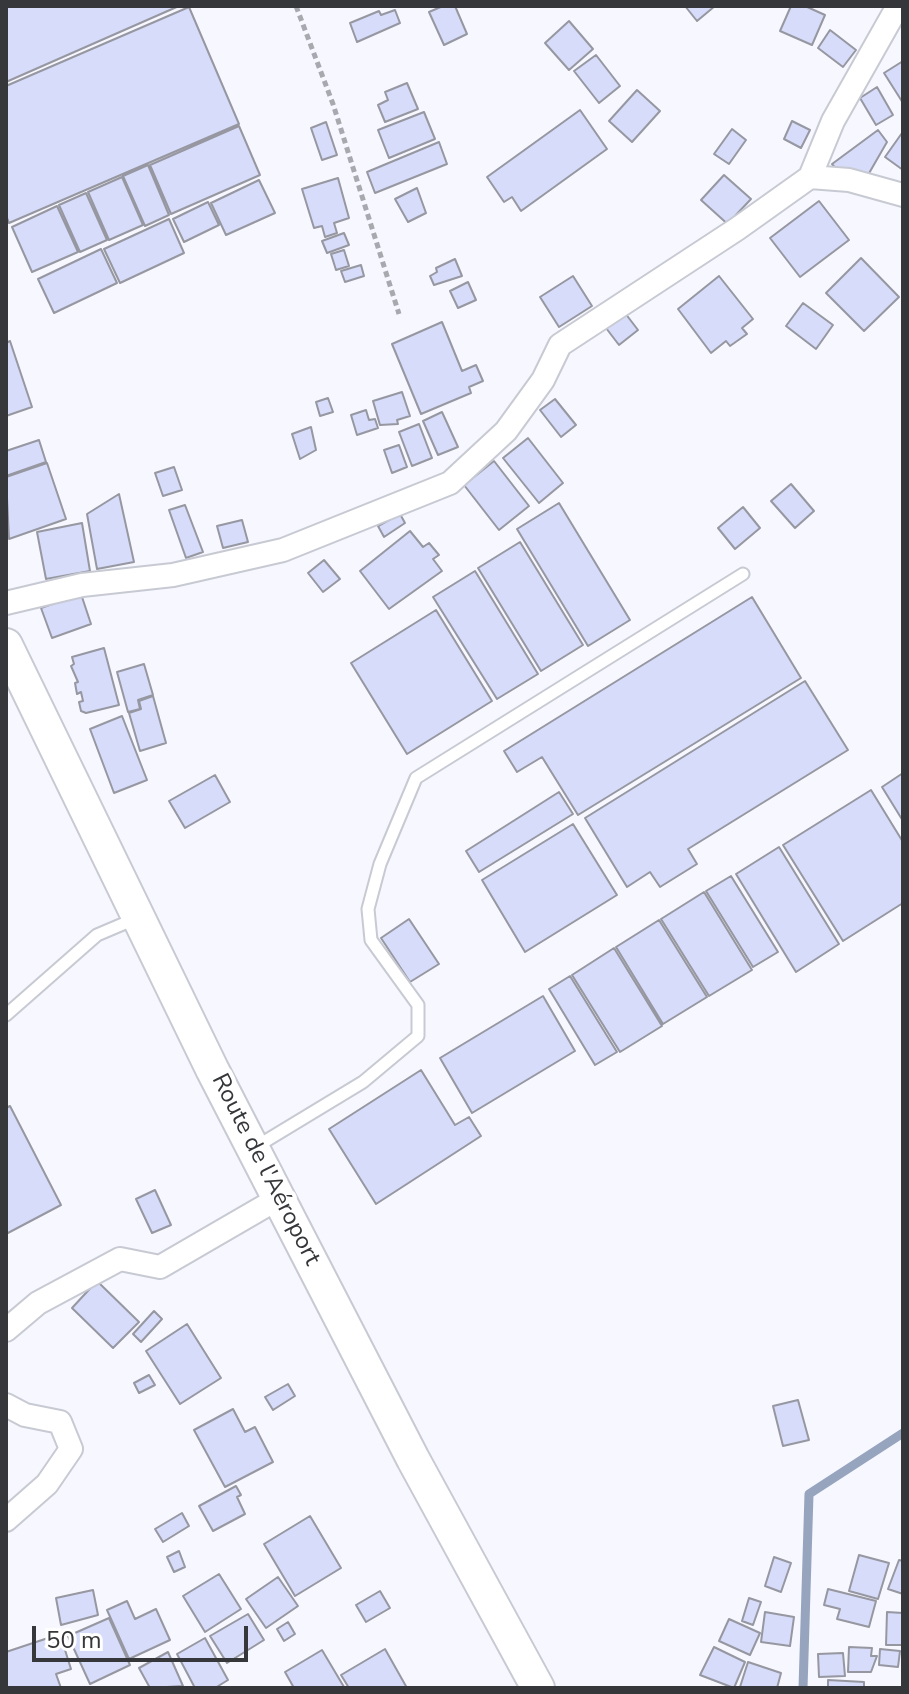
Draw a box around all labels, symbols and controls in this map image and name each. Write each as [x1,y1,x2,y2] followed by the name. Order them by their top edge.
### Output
[204,1069,326,1271] street label: Route de l'Aéroport
[36,1610,252,1660] scale bar
[46,1624,102,1656] text: 50 m

